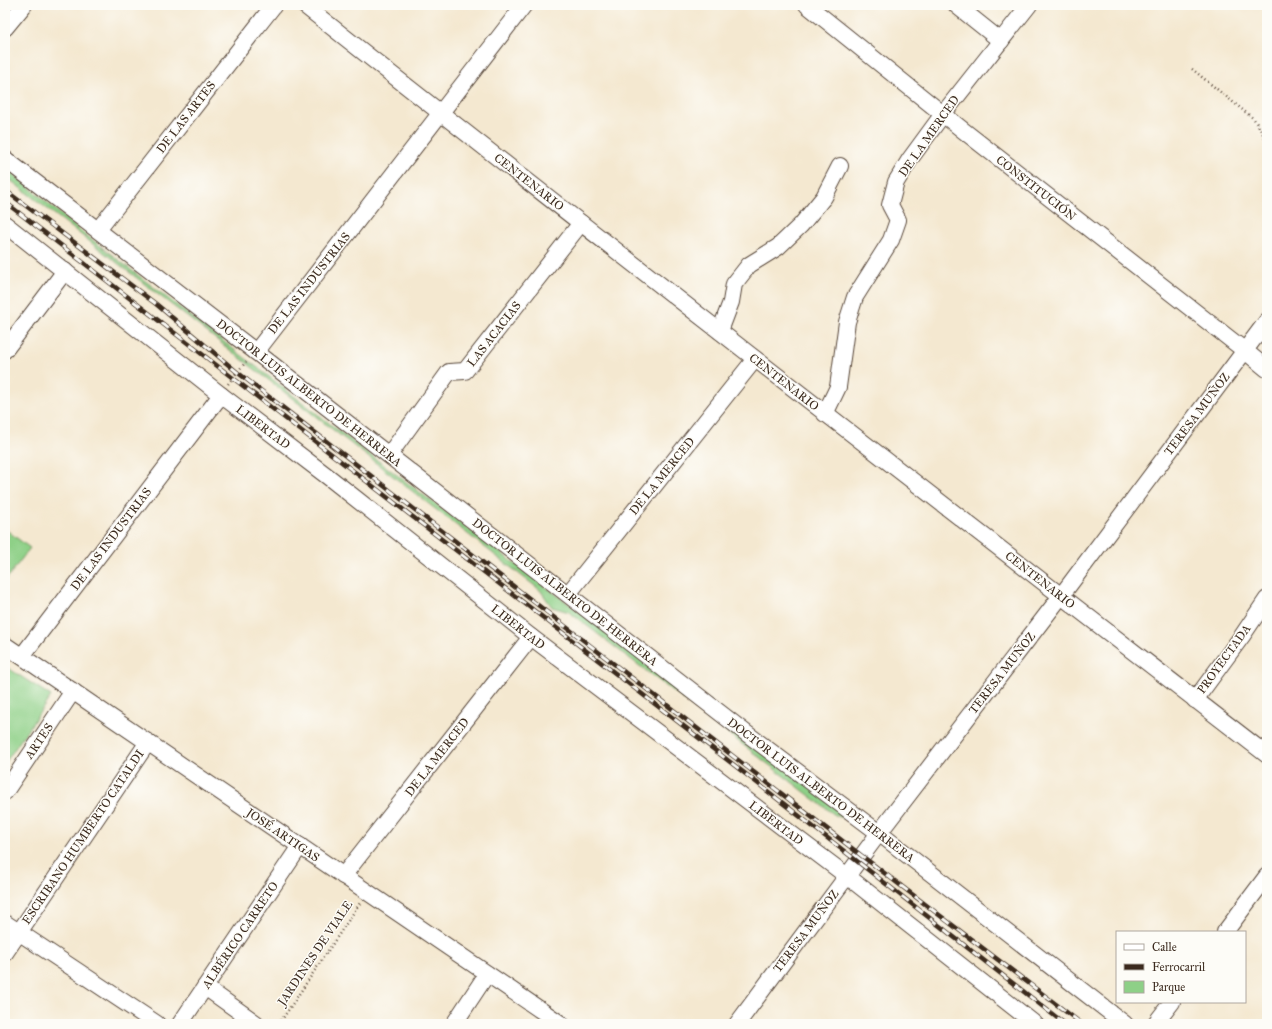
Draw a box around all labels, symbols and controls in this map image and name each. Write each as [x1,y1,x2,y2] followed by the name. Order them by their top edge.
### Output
[154,78,218,156] street label: DE LAS ARTES
[896,93,962,179] street label: DE LA MERCED
[491,150,567,214] street label: CENTENARIO
[993,151,1080,224] street label: CONSTITUCIÓN
[265,229,353,337] street label: DE LAS INDUSTRIAS
[464,299,524,369] street label: LAS ACACIAS
[214,316,404,470] street label: DOCTOR LUIS ALBERTO DE HERRERA
[746,350,822,414] street label: CENTENARIO
[1161,369,1233,458] street label: TERESA MUÑOZ
[233,402,293,452] street label: LIBERTAD
[626,434,698,518] street label: DE LA MERCED
[68,485,154,593] street label: DE LAS INDUSTRIAS
[470,515,660,669] street label: DOCTOR LUIS ALBERTO DE HERRERA
[1002,548,1078,612] street label: CENTENARIO
[488,602,548,652] street label: LIBERTAD
[1194,622,1254,696] street label: PROYECTADA
[965,628,1039,717] street label: TERESA MUÑOZ
[402,715,472,799] street label: DE LA MERCED
[725,715,917,865] street label: DOCTOR LUIS ALBERTO DE HERRERA
[21,720,56,762] street label: ARTES
[19,747,147,927] street label: ESCRIBANO HUMBERTO CATALDI
[746,798,806,848] street label: LIBERTAD
[242,803,323,866] street label: JOSÉ ARTIGAS
[197,878,281,992] street label: ALBÉRICO CARRETO
[770,886,842,975] street label: TERESA MUÑOZ
[274,898,356,1010] street label: JARDINES DE VIALE
[1116,931,1246,1003] legend
[1152,940,1177,954] text: Calle
[1152,960,1206,974] text: Ferrocarril
[1152,980,1185,995] text: Parque

